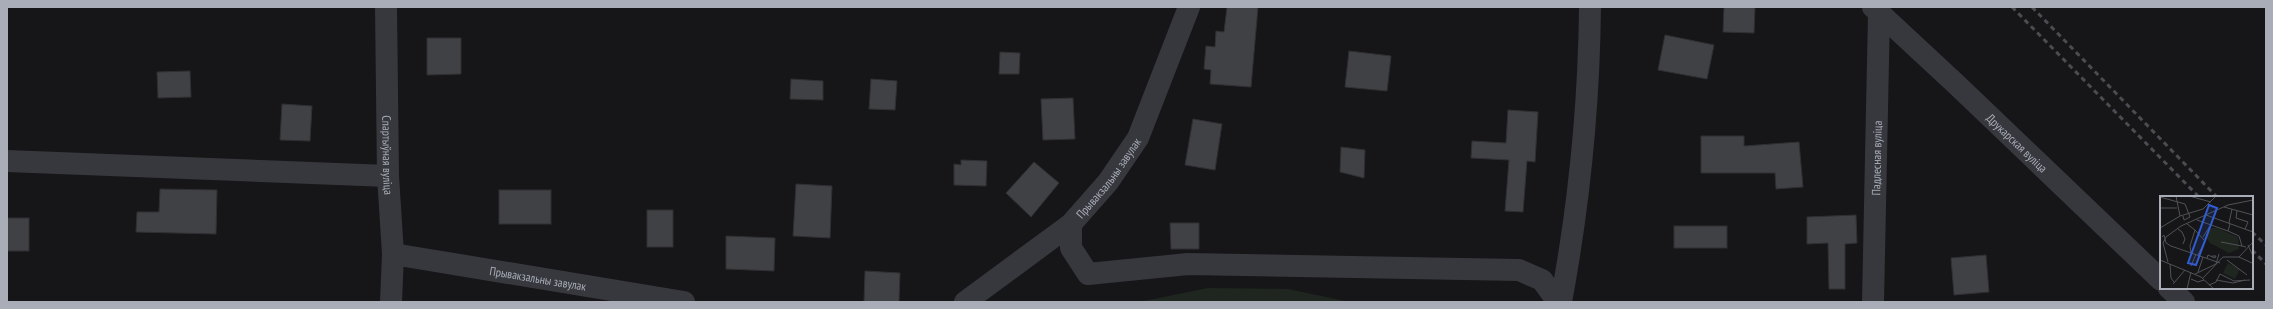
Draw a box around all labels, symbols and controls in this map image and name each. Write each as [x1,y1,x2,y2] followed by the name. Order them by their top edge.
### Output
[1984,110,2051,175] street label: Друкарская вуліца
[380,115,397,195] street label: Спартыўная вуліца
[1868,120,1884,196] street label: Падлесная вуліца
[1072,134,1144,221] street label: Прывакзальны завулак
[2160,196,2253,289] inset map
[489,263,588,293] street label: Прывакзальны завулак

